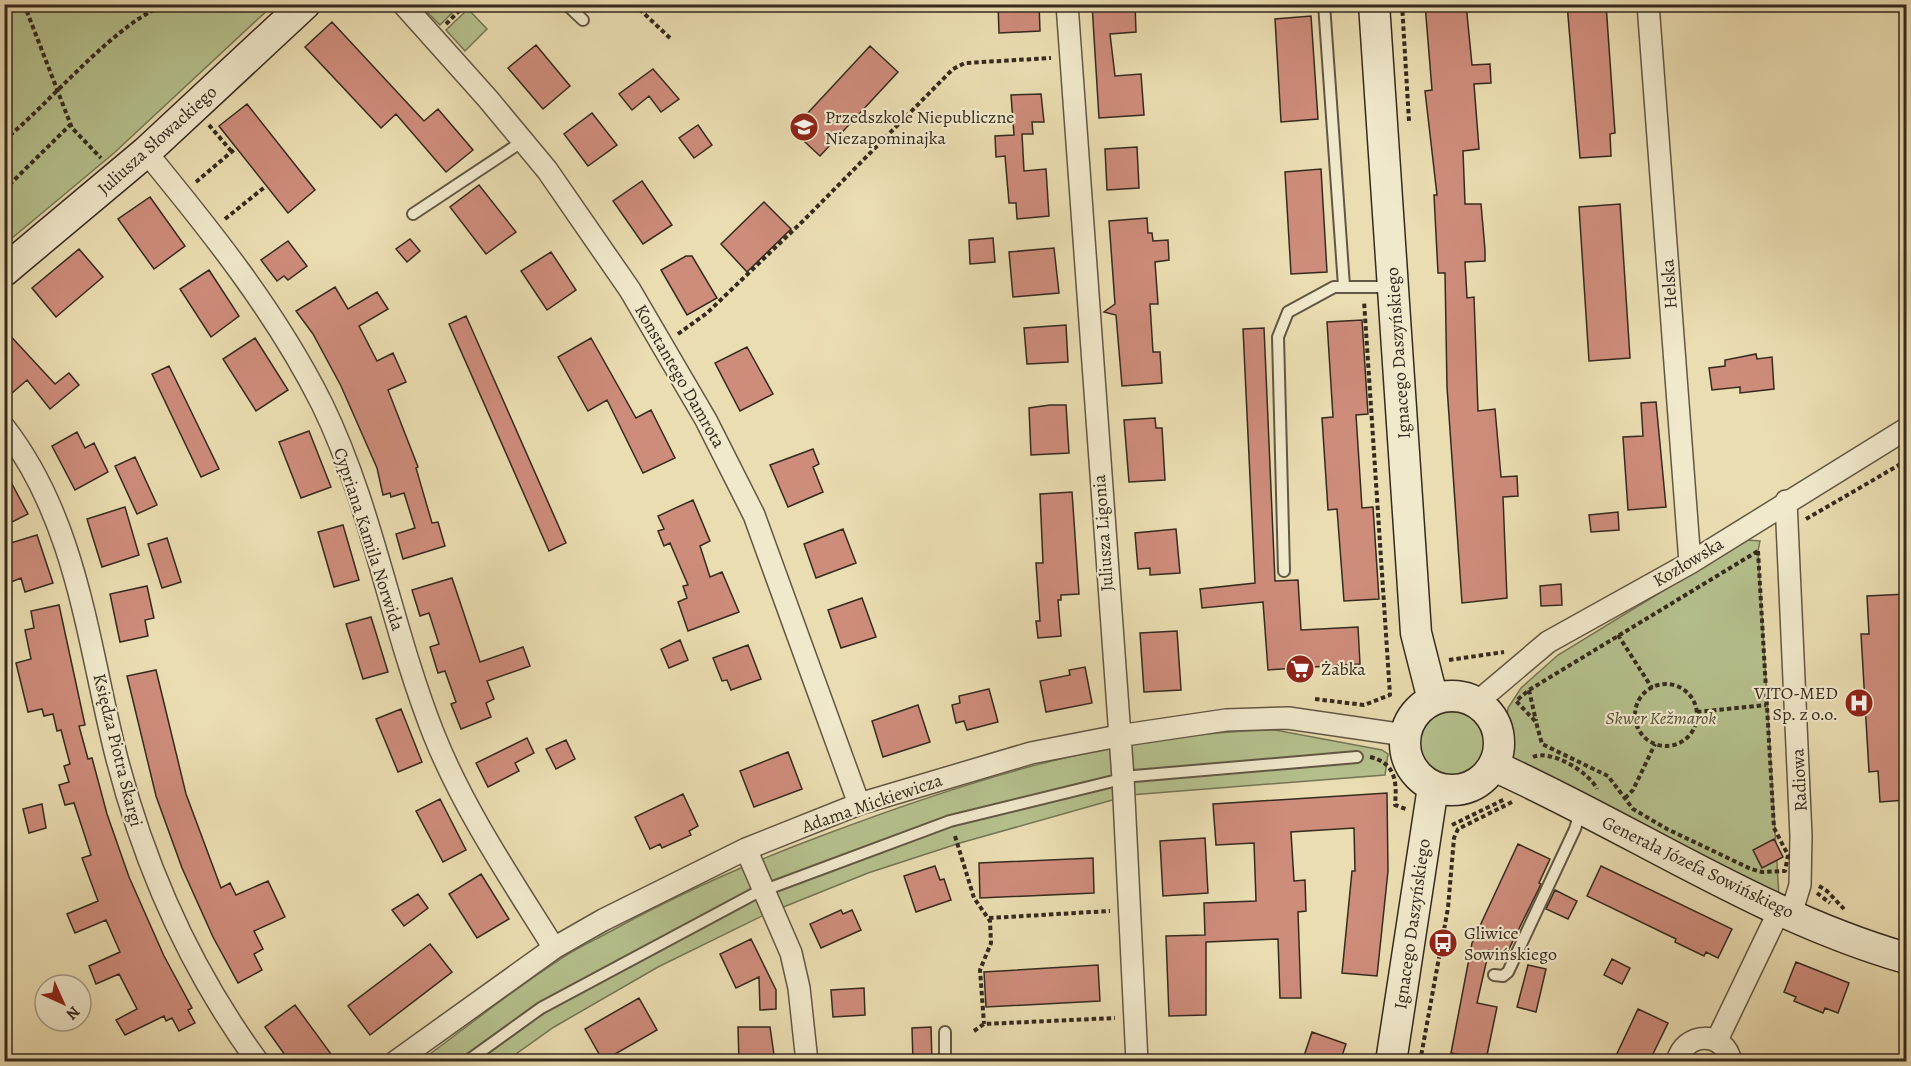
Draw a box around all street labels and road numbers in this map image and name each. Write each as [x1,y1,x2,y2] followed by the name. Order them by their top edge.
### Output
[92,80,222,200] street label: Juliusza Słowackiego
[1655,258,1683,310] street label: Helska
[1380,266,1416,440] street label: Ignacego Daszyńskiego
[629,300,731,453] street label: Konstantego Damrota
[328,444,410,634] street label: Cypriana Kamila Norwida
[1087,473,1119,592] street label: Juliusza Ligonia
[1648,531,1728,592] street label: Kozłowska
[87,671,149,829] street label: Księdza Piotra Skargi
[1785,747,1813,812] street label: Radiowa
[798,768,946,839] street label: Adama Mickiewicza
[1598,810,1798,924] street label: Generała Józefa Sowińskiego
[1388,837,1436,1011] street label: Ignacego Daszyńskiego

